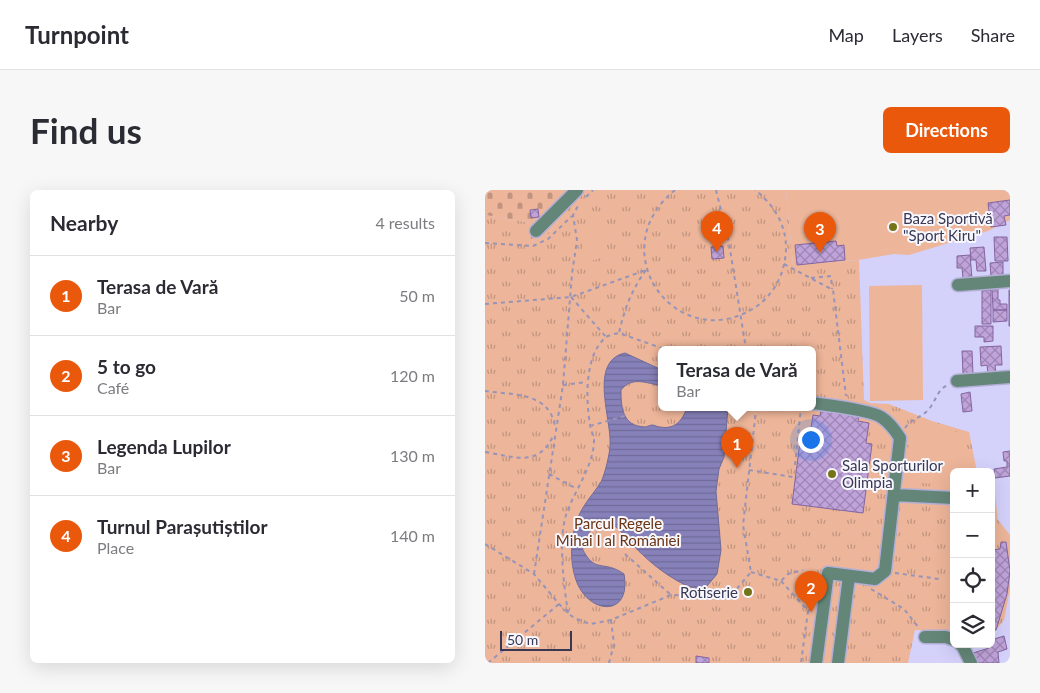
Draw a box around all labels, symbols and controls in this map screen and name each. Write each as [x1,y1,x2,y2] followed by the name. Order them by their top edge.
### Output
[25,20,129,49] text: Turnpoint
[828,24,864,46] text: Map
[892,24,943,46] text: Layers
[971,24,1015,46] text: Share
[883,107,1010,153] button: Directions
[30,109,142,151] text: Find us
[903,209,993,244] place label: Baza Sportivă "Sport Kiru"
[50,210,118,235] text: Nearby
[701,211,733,252] pin: 4
[804,212,836,253] pin: 3
[375,213,435,232] text: 4 results
[887,221,899,233] marker: Baza Sportivă "Sport Kiru"
[97,275,218,298] text: Terasa de Vară
[61,286,71,305] text: 1
[399,286,435,305] text: 50 m
[97,298,121,317] text: Bar
[658,346,816,411] popup
[97,355,156,378] text: 5 to go
[676,358,798,381] text: Terasa de Vară
[61,366,71,385] text: 2
[390,366,435,385] text: 120 m
[97,378,129,397] text: Café
[676,381,700,400] text: Bar
[721,427,753,468] pin: 1
[798,427,824,453] your location
[97,435,231,458] text: Legenda Lupilor
[61,446,71,465] text: 3
[390,446,435,465] text: 130 m
[842,456,944,491] place label: Sala Sporturilor Olimpia
[97,458,121,477] text: Bar
[826,468,838,480] marker: Sala Sporturilor Olimpia
[950,468,995,648] map controls
[950,468,995,513] button: +
[950,513,995,558] button: −
[556,514,680,549] park label: Parcul Regele Mihai I al României
[97,515,268,538] text: Turnul Parașutiștilor
[61,526,71,545] text: 4
[390,526,435,545] text: 140 m
[97,538,134,557] text: Place
[950,558,995,603] button: locate
[795,571,827,612] pin: 2
[680,583,738,601] place label: Rotiserie
[742,586,754,598] marker: Rotiserie
[950,603,995,648] button: layers
[500,628,573,651] scale bar
[507,631,538,648] text: 50 m

